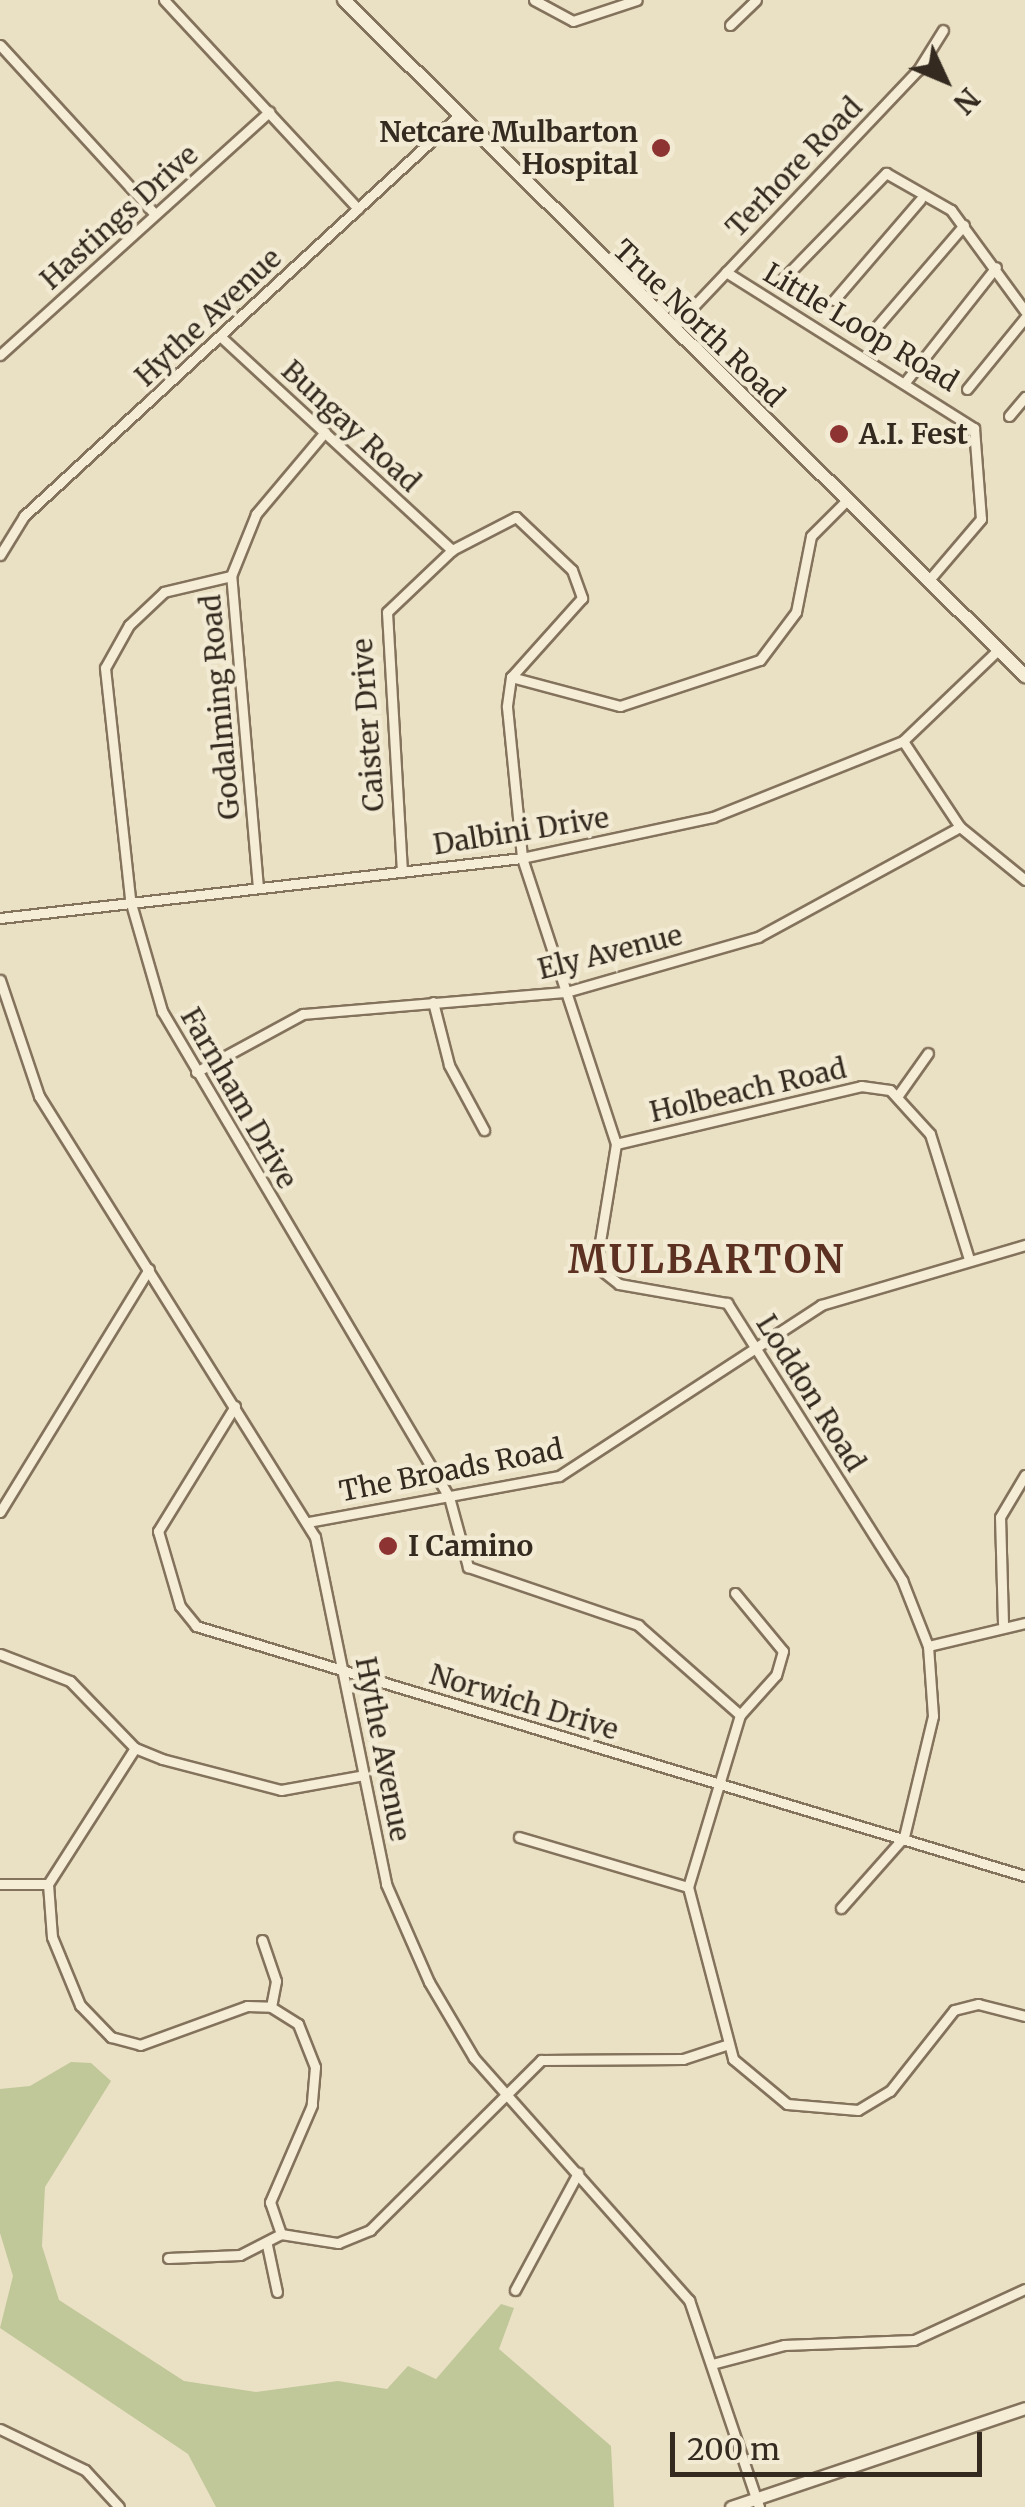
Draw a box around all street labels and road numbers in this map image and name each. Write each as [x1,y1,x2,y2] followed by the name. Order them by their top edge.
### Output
[719,90,869,244] street label: Terhore Road
[34,138,204,296] street label: Hastings Drive
[606,233,792,413] street label: True North Road
[128,241,288,393] street label: Hythe Avenue
[758,256,964,398] street label: Little Loop Road
[275,353,427,499] street label: Bungay Road
[193,593,247,821] street label: Godalming Road
[345,637,391,813] street label: Caister Drive
[431,801,611,861] street label: Dalbini Drive
[534,918,686,986] street label: Ely Avenue
[174,1002,304,1194] street label: Farnham Drive
[646,1051,850,1129] street label: Holbeach Road
[750,1309,872,1477] street label: Loddon Road
[336,1432,566,1508] street label: The Broads Road
[349,1654,417,1844] street label: Hythe Avenue
[426,1657,622,1747] street label: Norwich Drive

